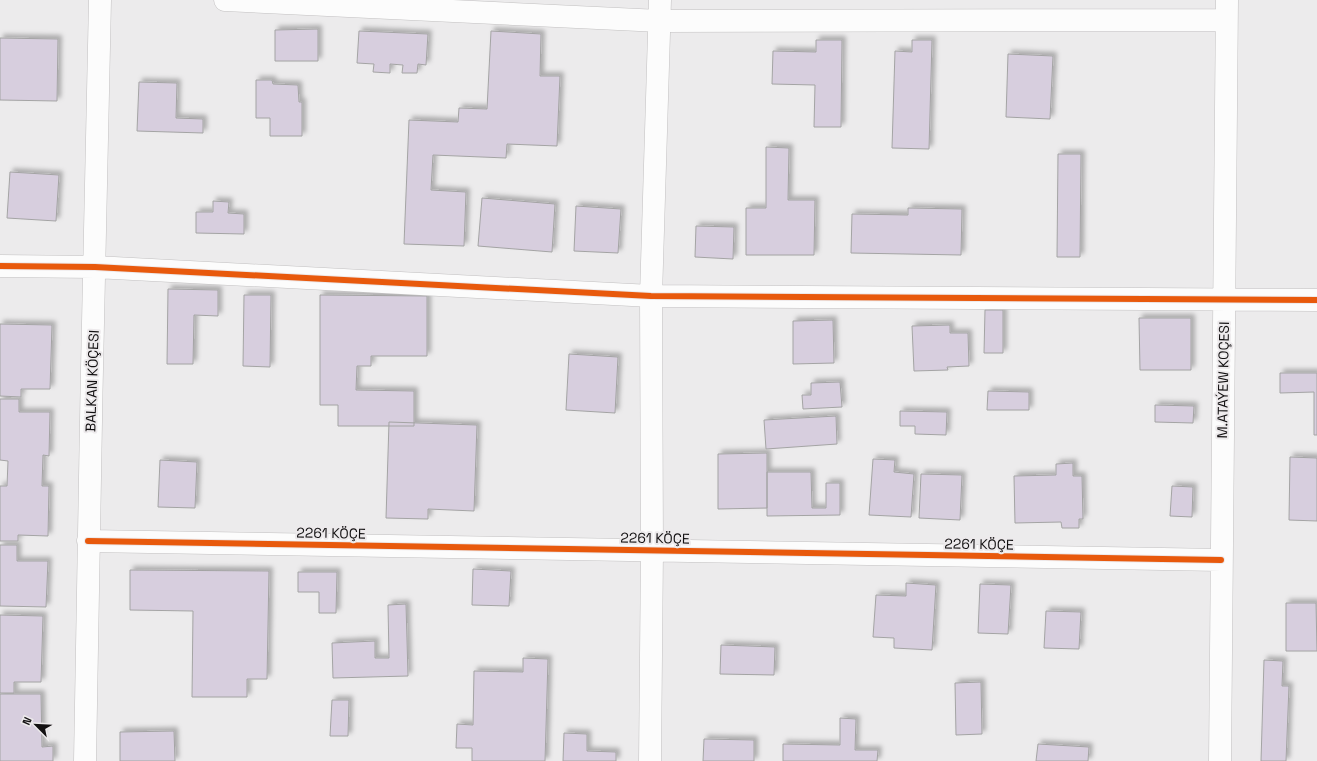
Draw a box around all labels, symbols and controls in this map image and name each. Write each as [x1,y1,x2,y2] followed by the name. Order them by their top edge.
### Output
[1213,321,1233,439] street label: M.ATAÝEW KOÇESI
[81,330,103,432] street label: BALKAN KÖÇESI
[296,523,366,543] street label: 2261 KÖÇE
[620,528,690,548] street label: 2261 KÖÇE
[944,534,1014,554] street label: 2261 KÖÇE
[16,705,56,745] north arrow
[19,715,35,727] text: N

